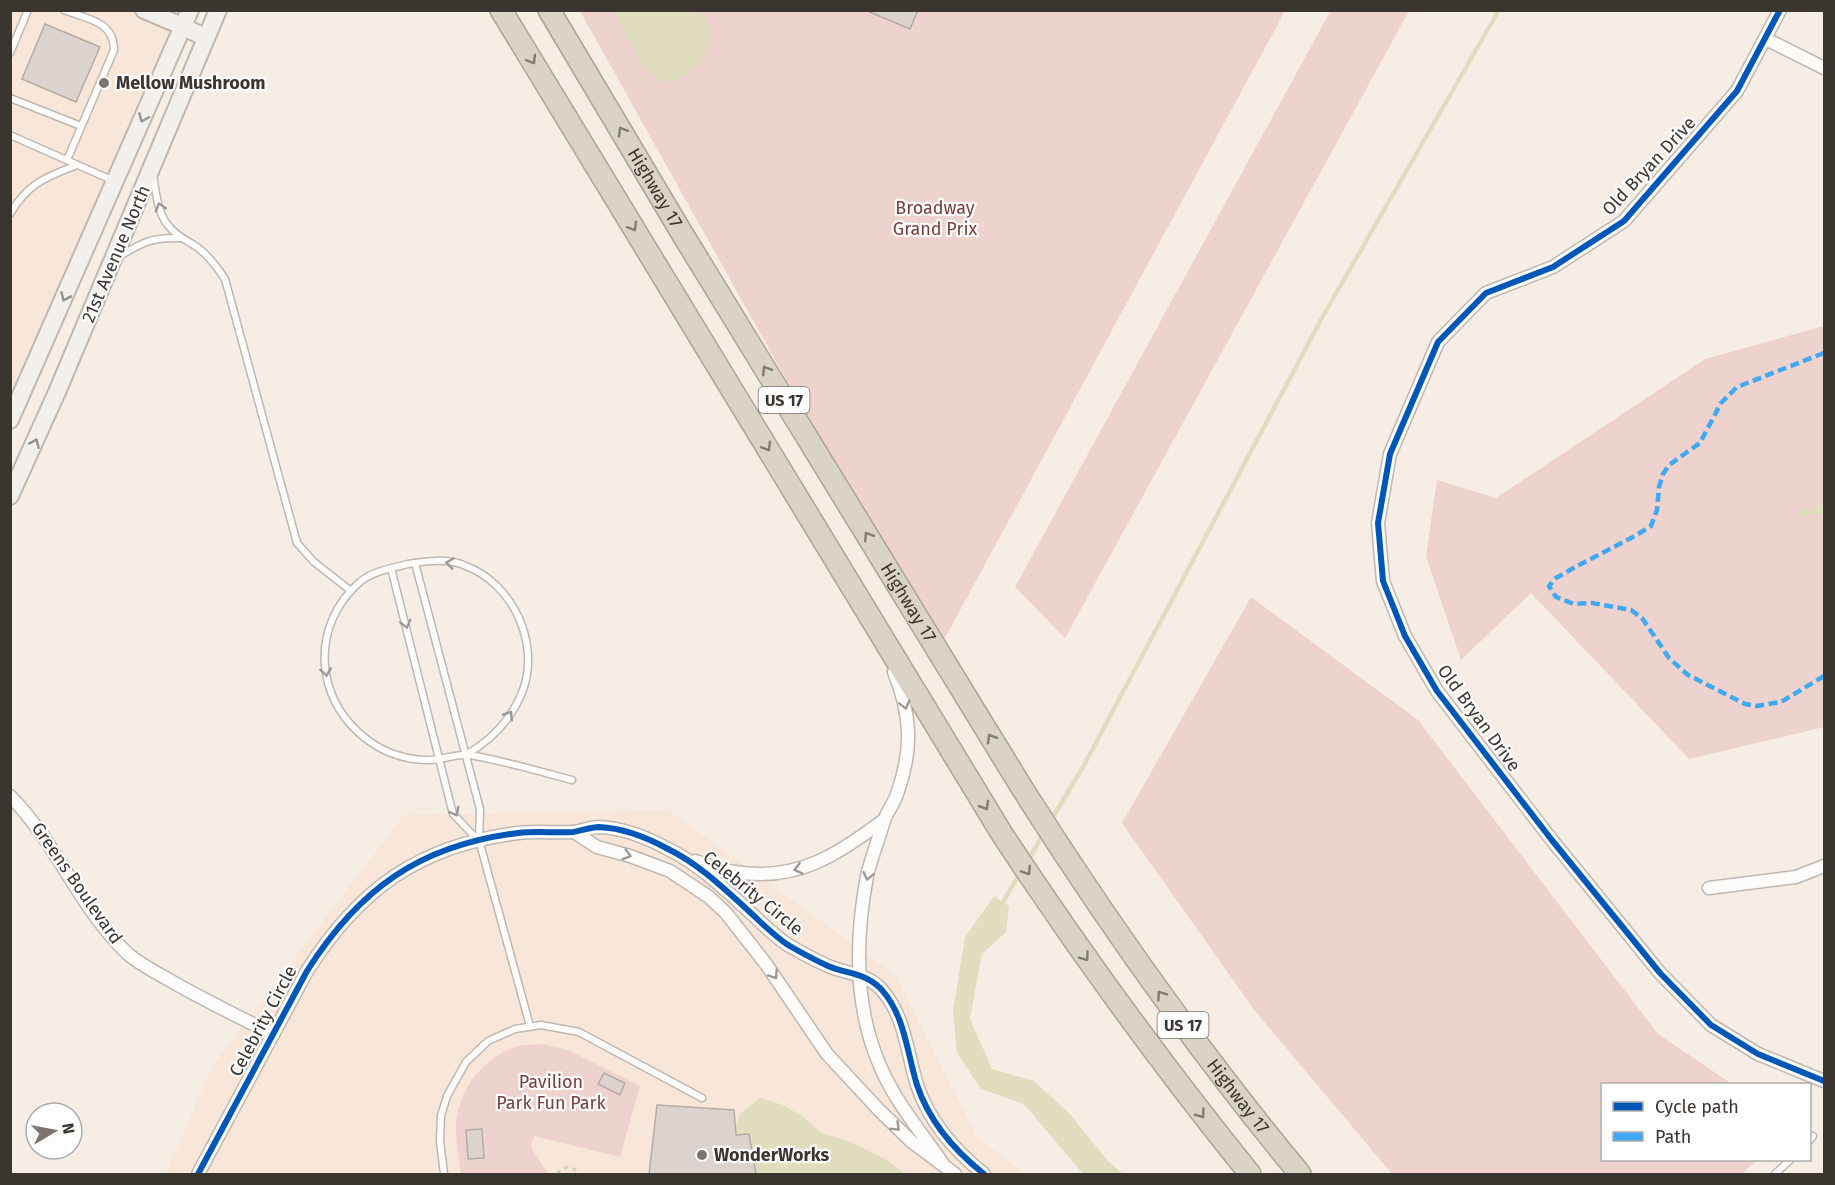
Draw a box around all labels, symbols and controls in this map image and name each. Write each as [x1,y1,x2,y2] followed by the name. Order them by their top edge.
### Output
[524,54,535,65] one-way arrow
[116,72,265,94] place label: Mellow Mushroom
[97,76,111,90] marker: Mellow Mushroom
[138,112,150,123] one-way arrow
[1598,112,1700,220] street label: Old Bryan Drive
[617,127,629,137] one-way arrow
[623,144,687,232] street label: Highway 17
[77,182,155,326] street label: 21st Avenue North
[893,197,977,240] park label: Broadway Grand Prix
[155,202,167,213] one-way arrow
[626,221,637,231] one-way arrow
[60,290,72,301] one-way arrow
[761,366,773,376] one-way arrow
[758,387,810,413] road number: US 17
[27,438,39,449] one-way arrow
[760,441,772,451] one-way arrow
[863,532,875,542] one-way arrow
[445,557,454,569] one-way arrow
[876,559,941,646] street label: Highway 17
[398,619,411,629] one-way arrow
[1433,660,1525,776] street label: Old Bryan Drive
[320,668,332,677] one-way arrow
[898,699,910,710] one-way arrow
[502,711,514,721] one-way arrow
[987,734,999,744] one-way arrow
[978,800,990,810] one-way arrow
[448,806,460,817] one-way arrow
[27,818,127,948] street label: Greens Boulevard
[699,846,807,940] street label: Celebrity Circle
[621,848,632,860] one-way arrow
[793,861,803,874] one-way arrow
[1020,864,1031,875] one-way arrow
[862,870,875,880] one-way arrow
[1078,950,1089,961] one-way arrow
[225,962,301,1080] street label: Celebrity Circle
[767,969,778,980] one-way arrow
[1158,991,1169,1002] one-way arrow
[1158,1012,1208,1038] road number: US 17
[1202,1054,1274,1138] street label: Highway 17
[496,1071,607,1114] park label: Pavilion Park Fun Park
[1601,1083,1811,1161] legend
[1655,1096,1739,1118] text: Cycle path
[24,1101,84,1161] north arrow
[1194,1107,1205,1118] one-way arrow
[889,1119,900,1130] one-way arrow
[58,1122,79,1135] text: N
[1655,1126,1691,1148] text: Path
[714,1144,830,1166] place label: WonderWorks
[695,1148,709,1162] marker: WonderWorks

